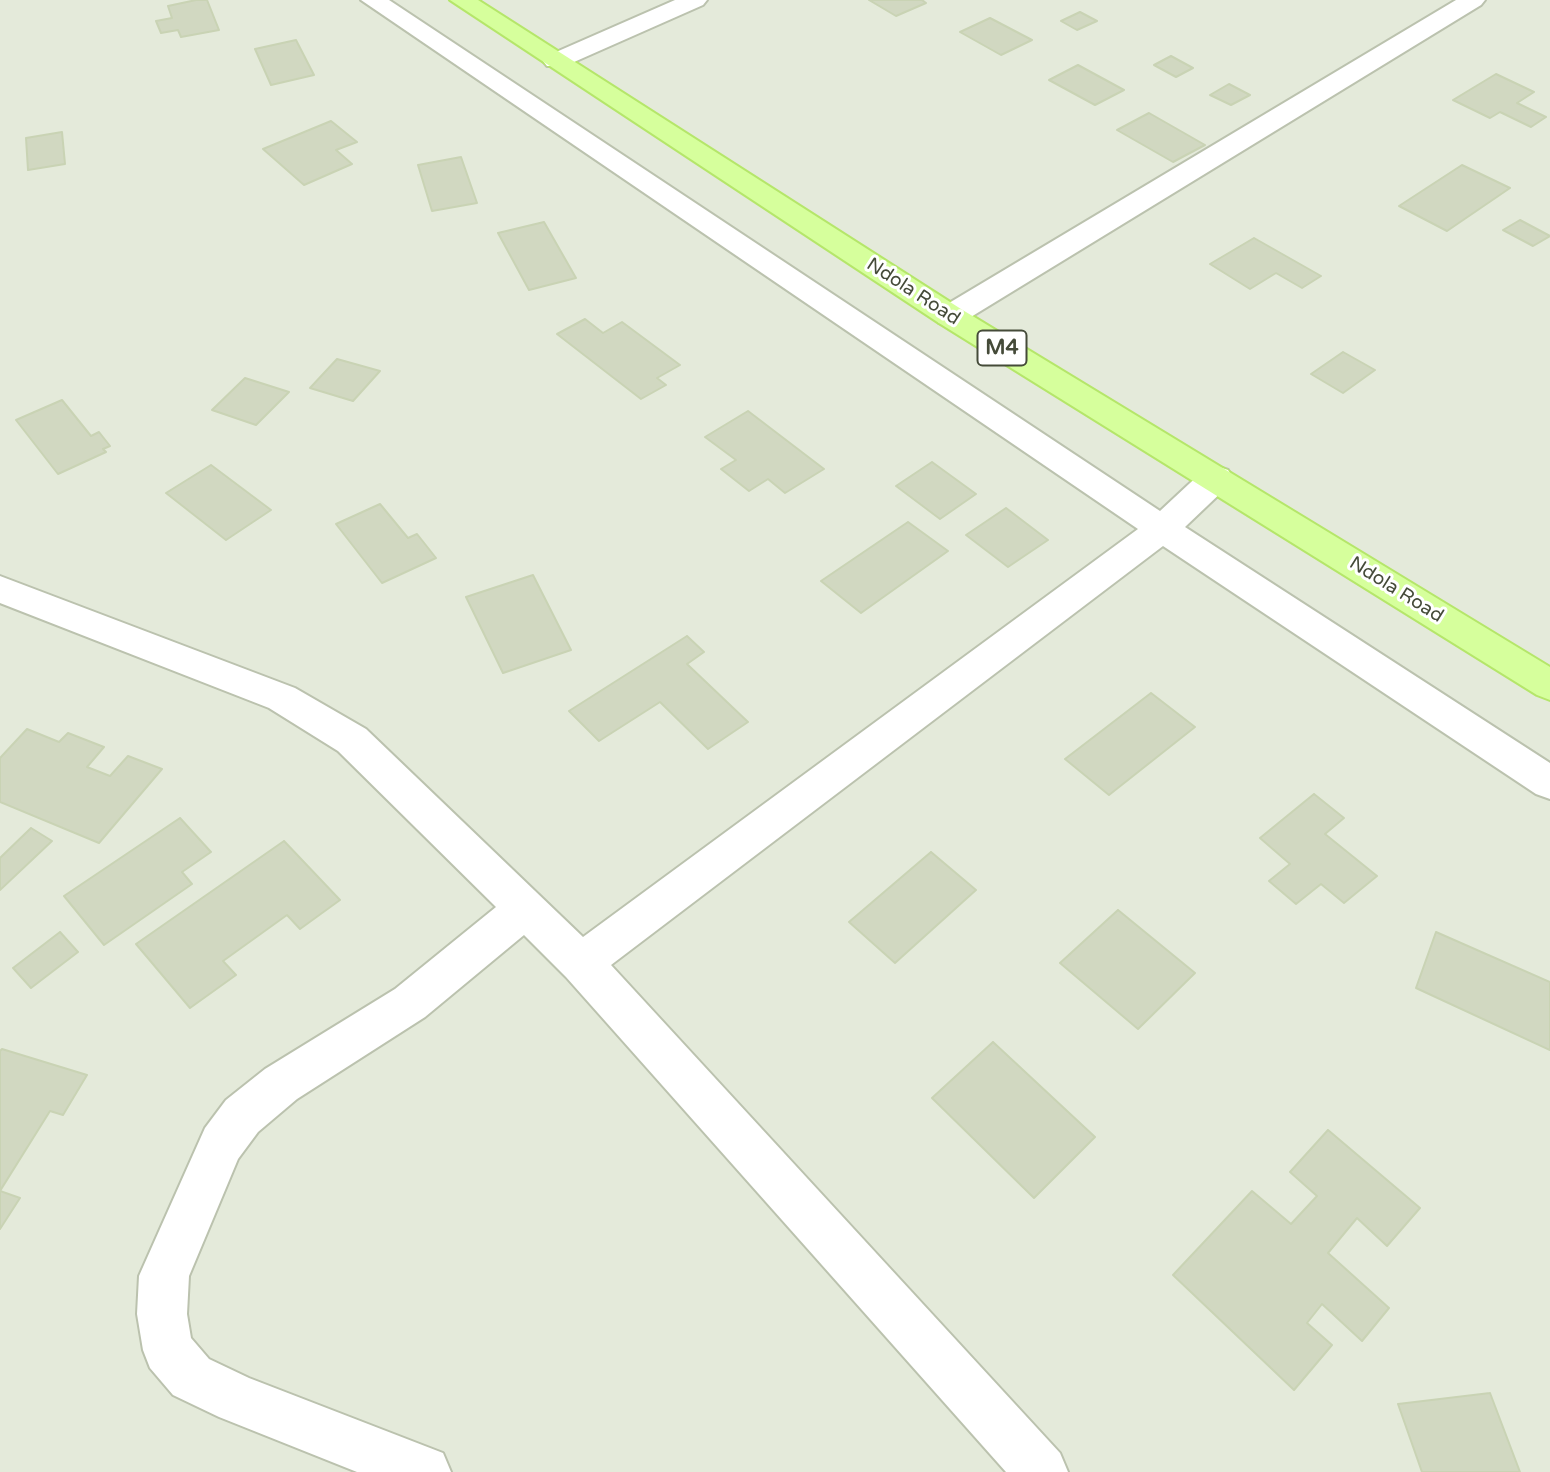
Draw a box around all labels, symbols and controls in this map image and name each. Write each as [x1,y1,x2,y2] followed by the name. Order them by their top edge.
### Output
[862,253,964,331] street label: Ndola Road
[978,330,1026,366] road number: M4
[1345,552,1447,628] street label: Ndola Road

